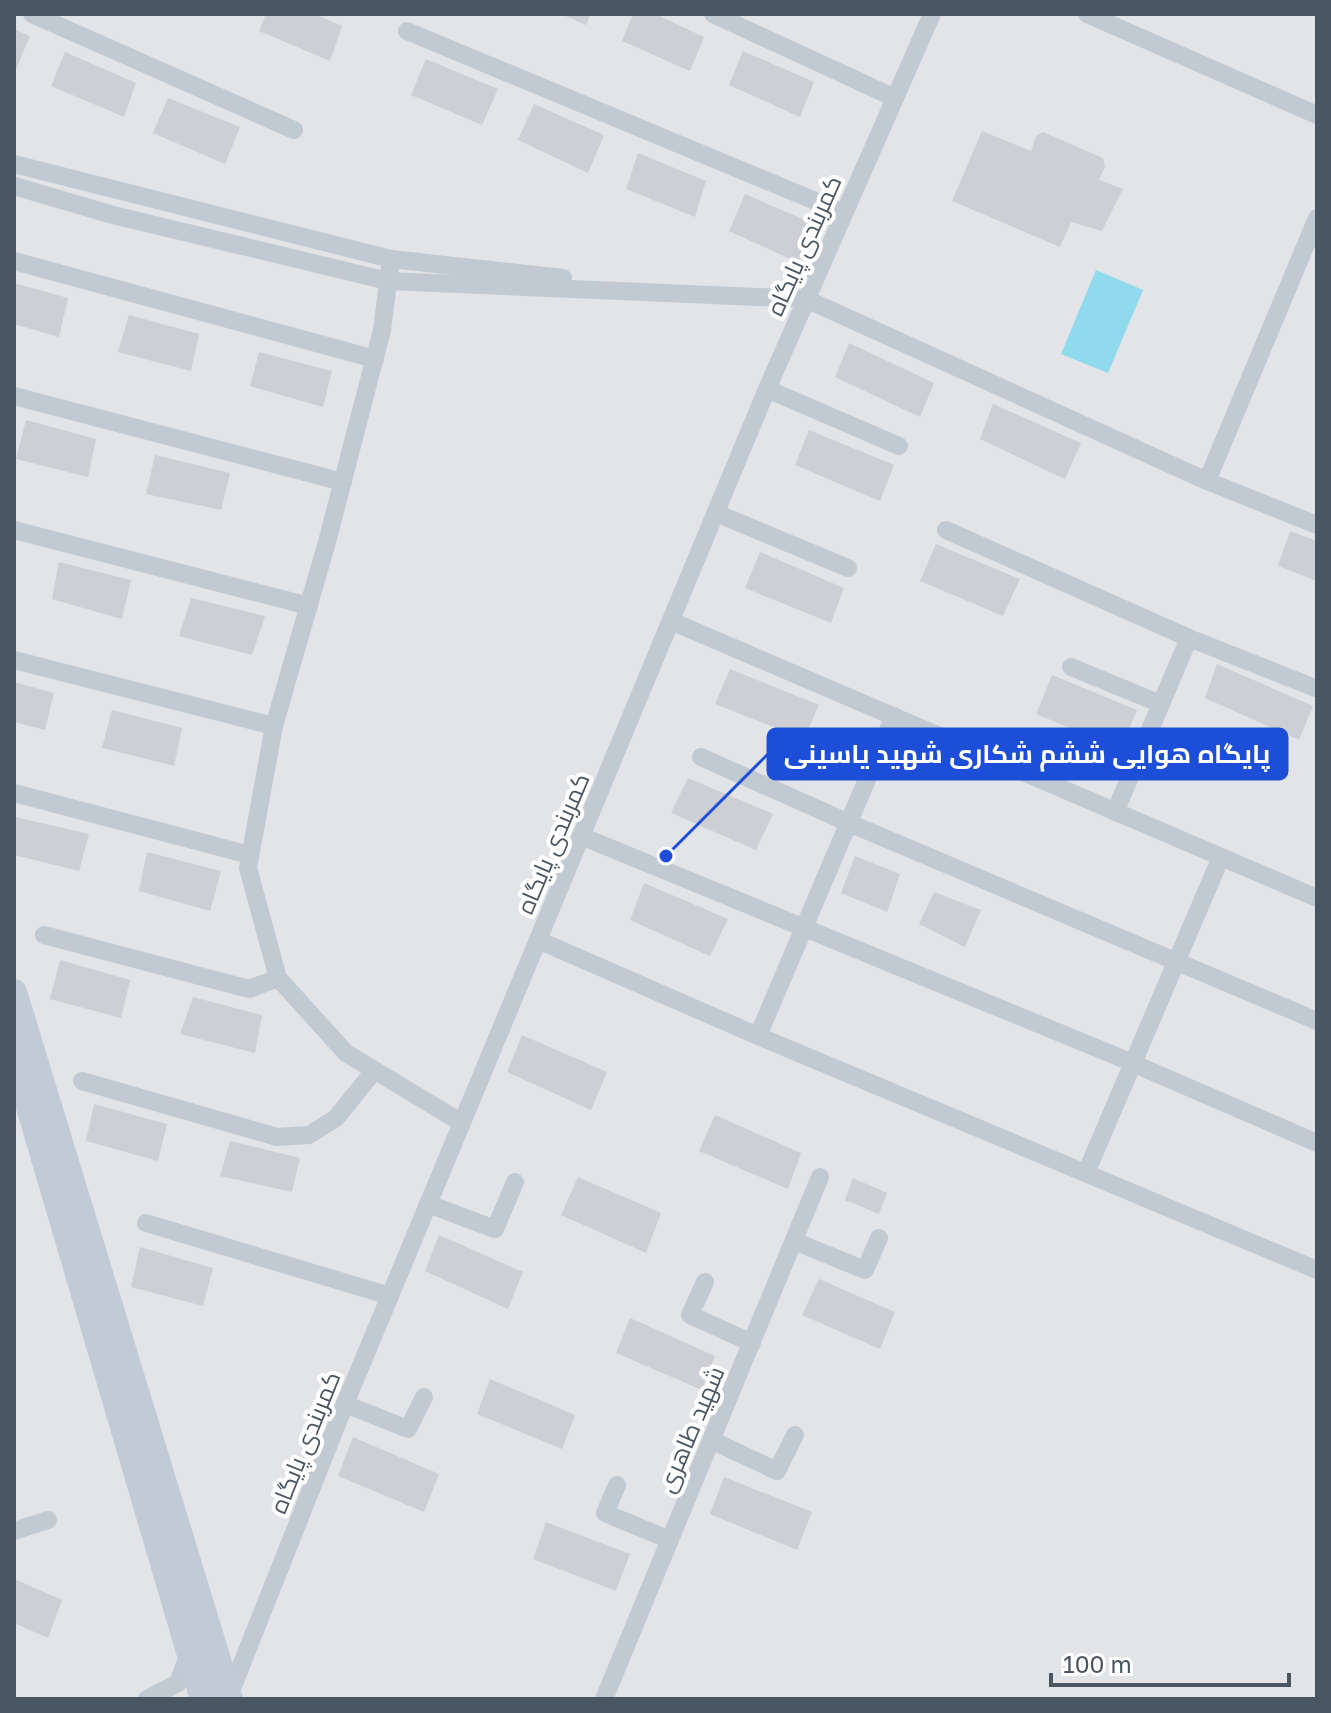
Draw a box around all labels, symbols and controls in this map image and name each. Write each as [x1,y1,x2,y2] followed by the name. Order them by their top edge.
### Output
[759,170,850,321] street label: کمربندی پایگاه
[768,729,1287,779] callout: پایگاه هوایی ششم شکاری شهید یاسینی
[784,738,1270,772] text: پایگاه هوایی ششم شکاری شهید یاسینی
[509,768,597,919] street label: کمربندی پایگاه
[650,1362,731,1497] street label: شهید طاهری
[262,1367,348,1518] street label: کمربندی پایگاه
[1051,1637,1289,1687] scale bar
[1063,1649,1132,1678] text: 100 m

